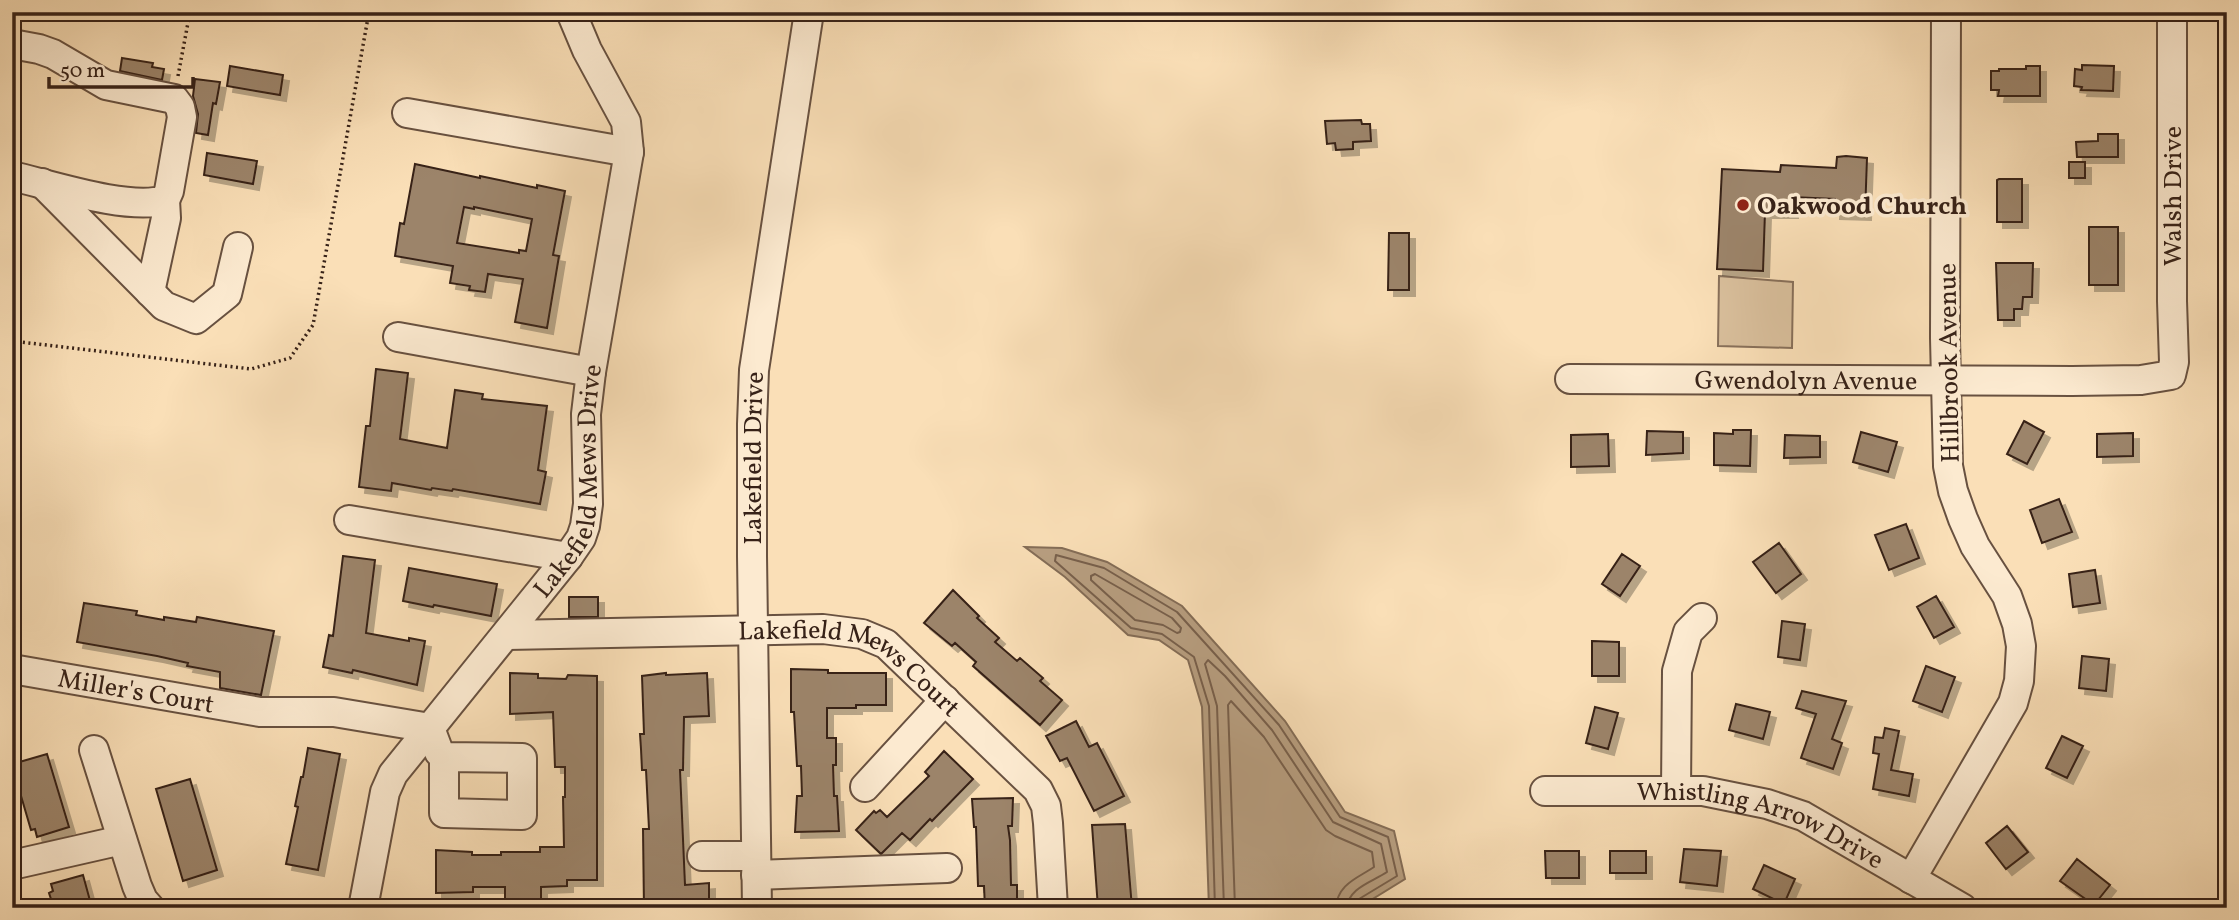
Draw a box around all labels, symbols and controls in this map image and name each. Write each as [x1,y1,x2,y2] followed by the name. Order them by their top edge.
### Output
[49,46,192,90] scale bar
[60,57,105,86] text: 50 m
[2156,126,2192,266] street label: Walsh Drive
[1757,189,1967,225] place label: Oakwood Church
[1735,197,1751,213] marker: Oakwood Church
[1930,263,1970,463] street label: Hillbrook Avenue
[526,361,612,606] street label: Lakefield Mews Drive
[1695,363,1917,400] street label: Gwendolyn Avenue
[736,371,774,545] street label: Lakefield Drive
[738,613,967,726] street label: Lakefield Mews Court
[55,661,217,724] street label: Miller's Court
[1637,775,1890,879] street label: Whistling Arrow Drive

